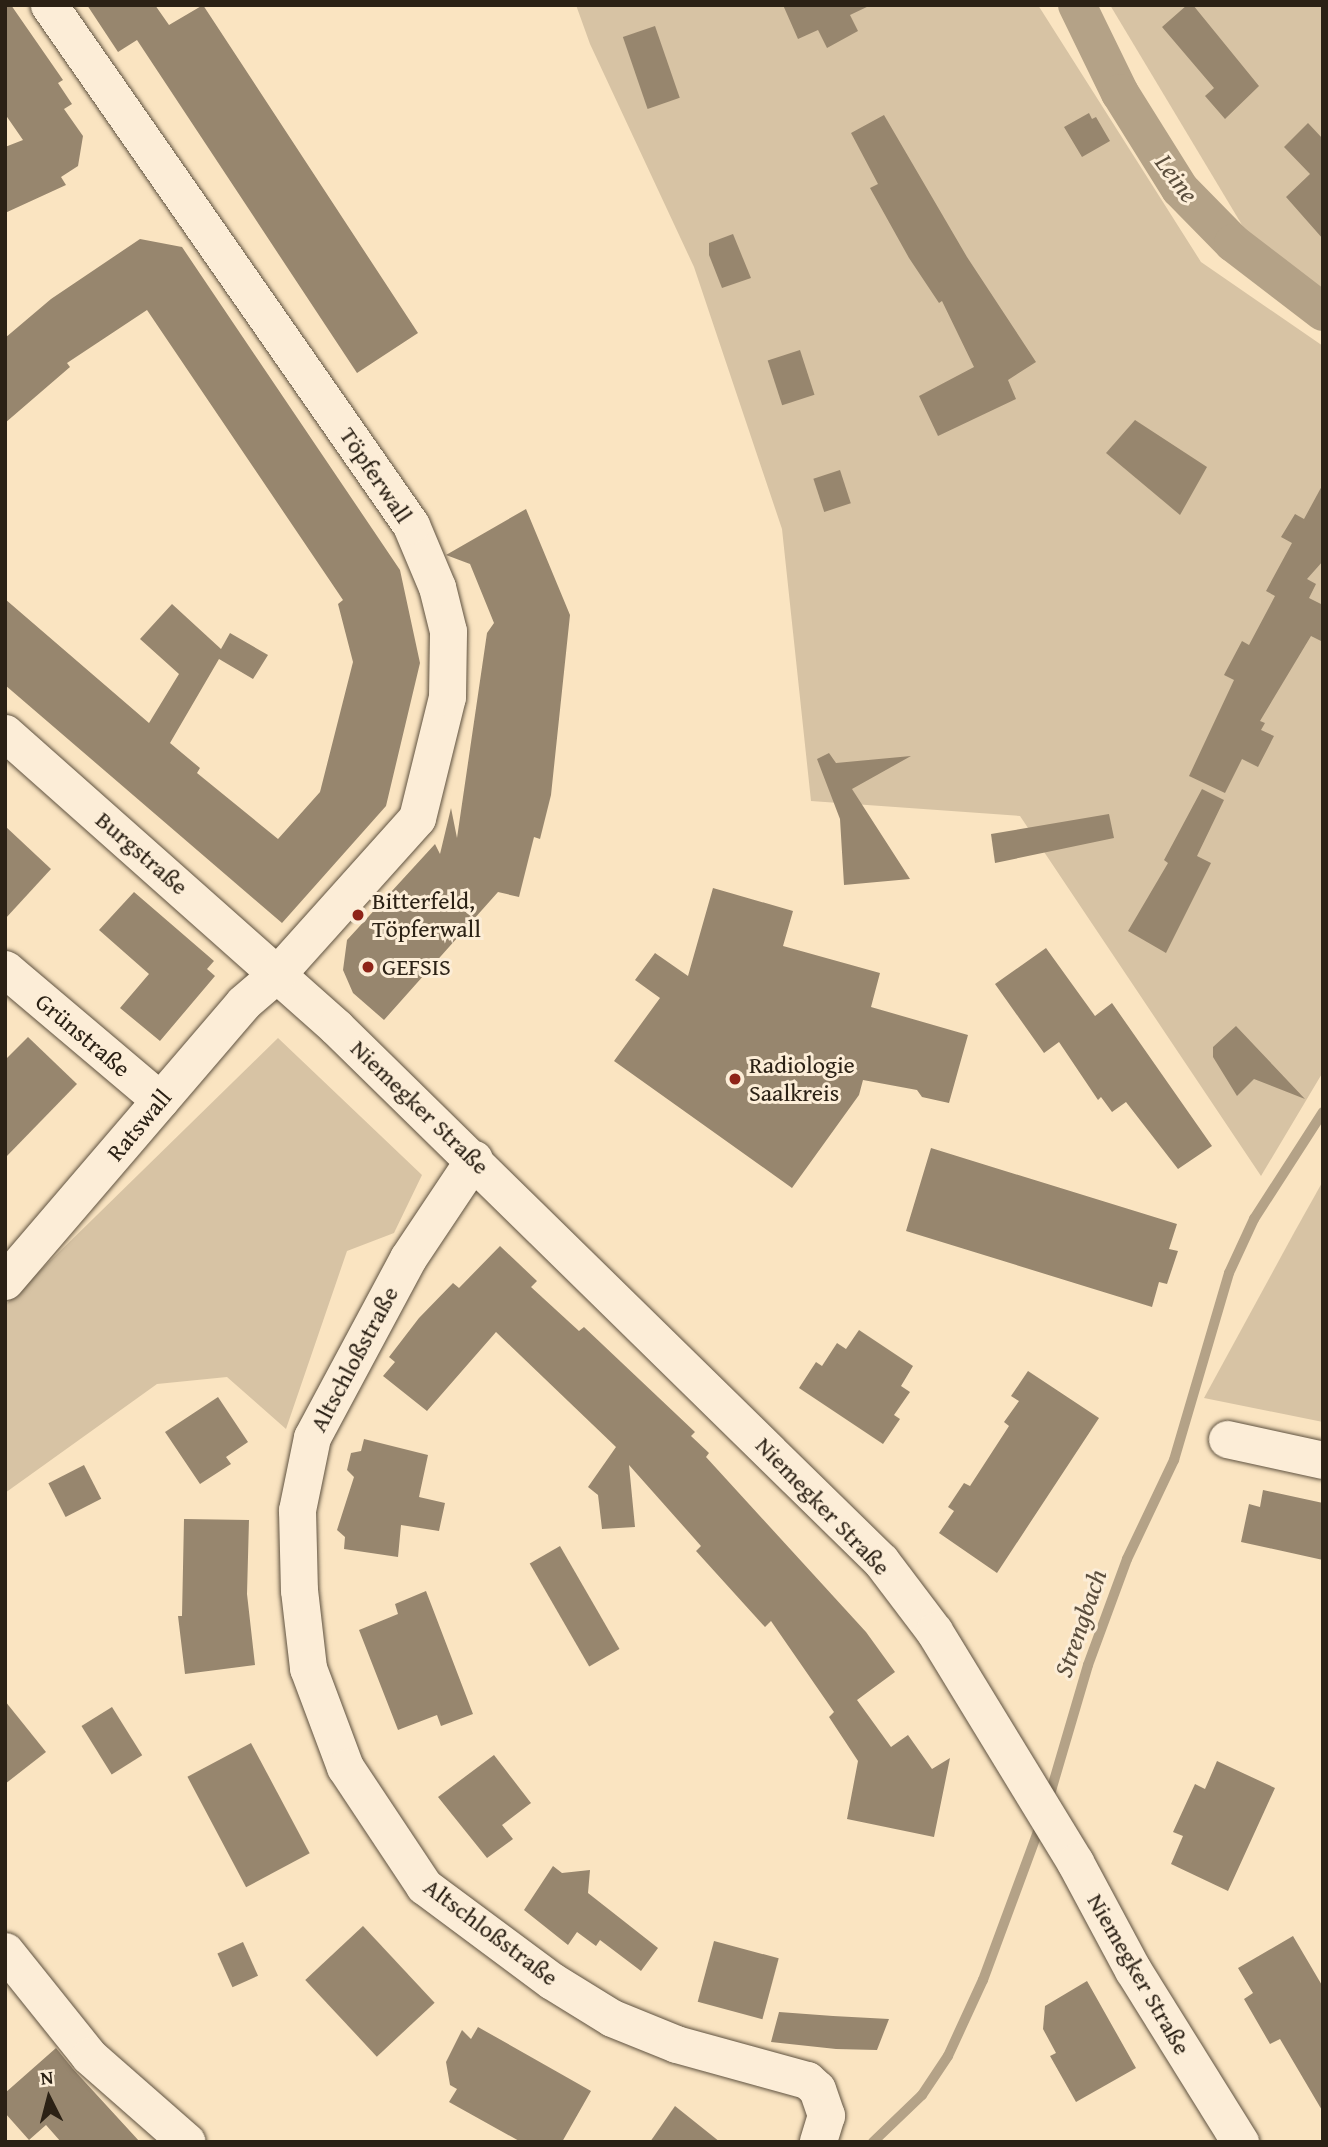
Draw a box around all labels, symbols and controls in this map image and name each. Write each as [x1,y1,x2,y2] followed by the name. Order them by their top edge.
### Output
[1149,148,1205,208] water label: Leine
[334,422,418,528] street label: Töpferwall
[90,805,194,901] street label: Burgstraße
[372,887,481,943] place label: Bitterfeld, Töpferwall
[350,907,366,923] marker: Bitterfeld, Töpferwall
[382,953,451,981] place label: GEFSIS
[360,959,376,975] marker: GEFSIS
[30,987,136,1083] street label: Grünstraße
[345,1034,495,1180] street label: Niemegker Straße
[749,1051,855,1107] place label: Radiologie Saalkreis
[727,1071,743,1087] marker: Radiologie Saalkreis
[101,1083,177,1167] street label: Ratswall
[304,1281,404,1437] street label: Altschloßstraße
[750,1431,896,1581] street label: Niemegker Straße
[1047,1565,1113,1681] water label: Strengbach
[418,1872,564,1992] street label: Altschloßstraße
[1081,1888,1197,2060] street label: Niemegker Straße
[14,2063,84,2133] north arrow
[39,2063,55,2092] text: N

